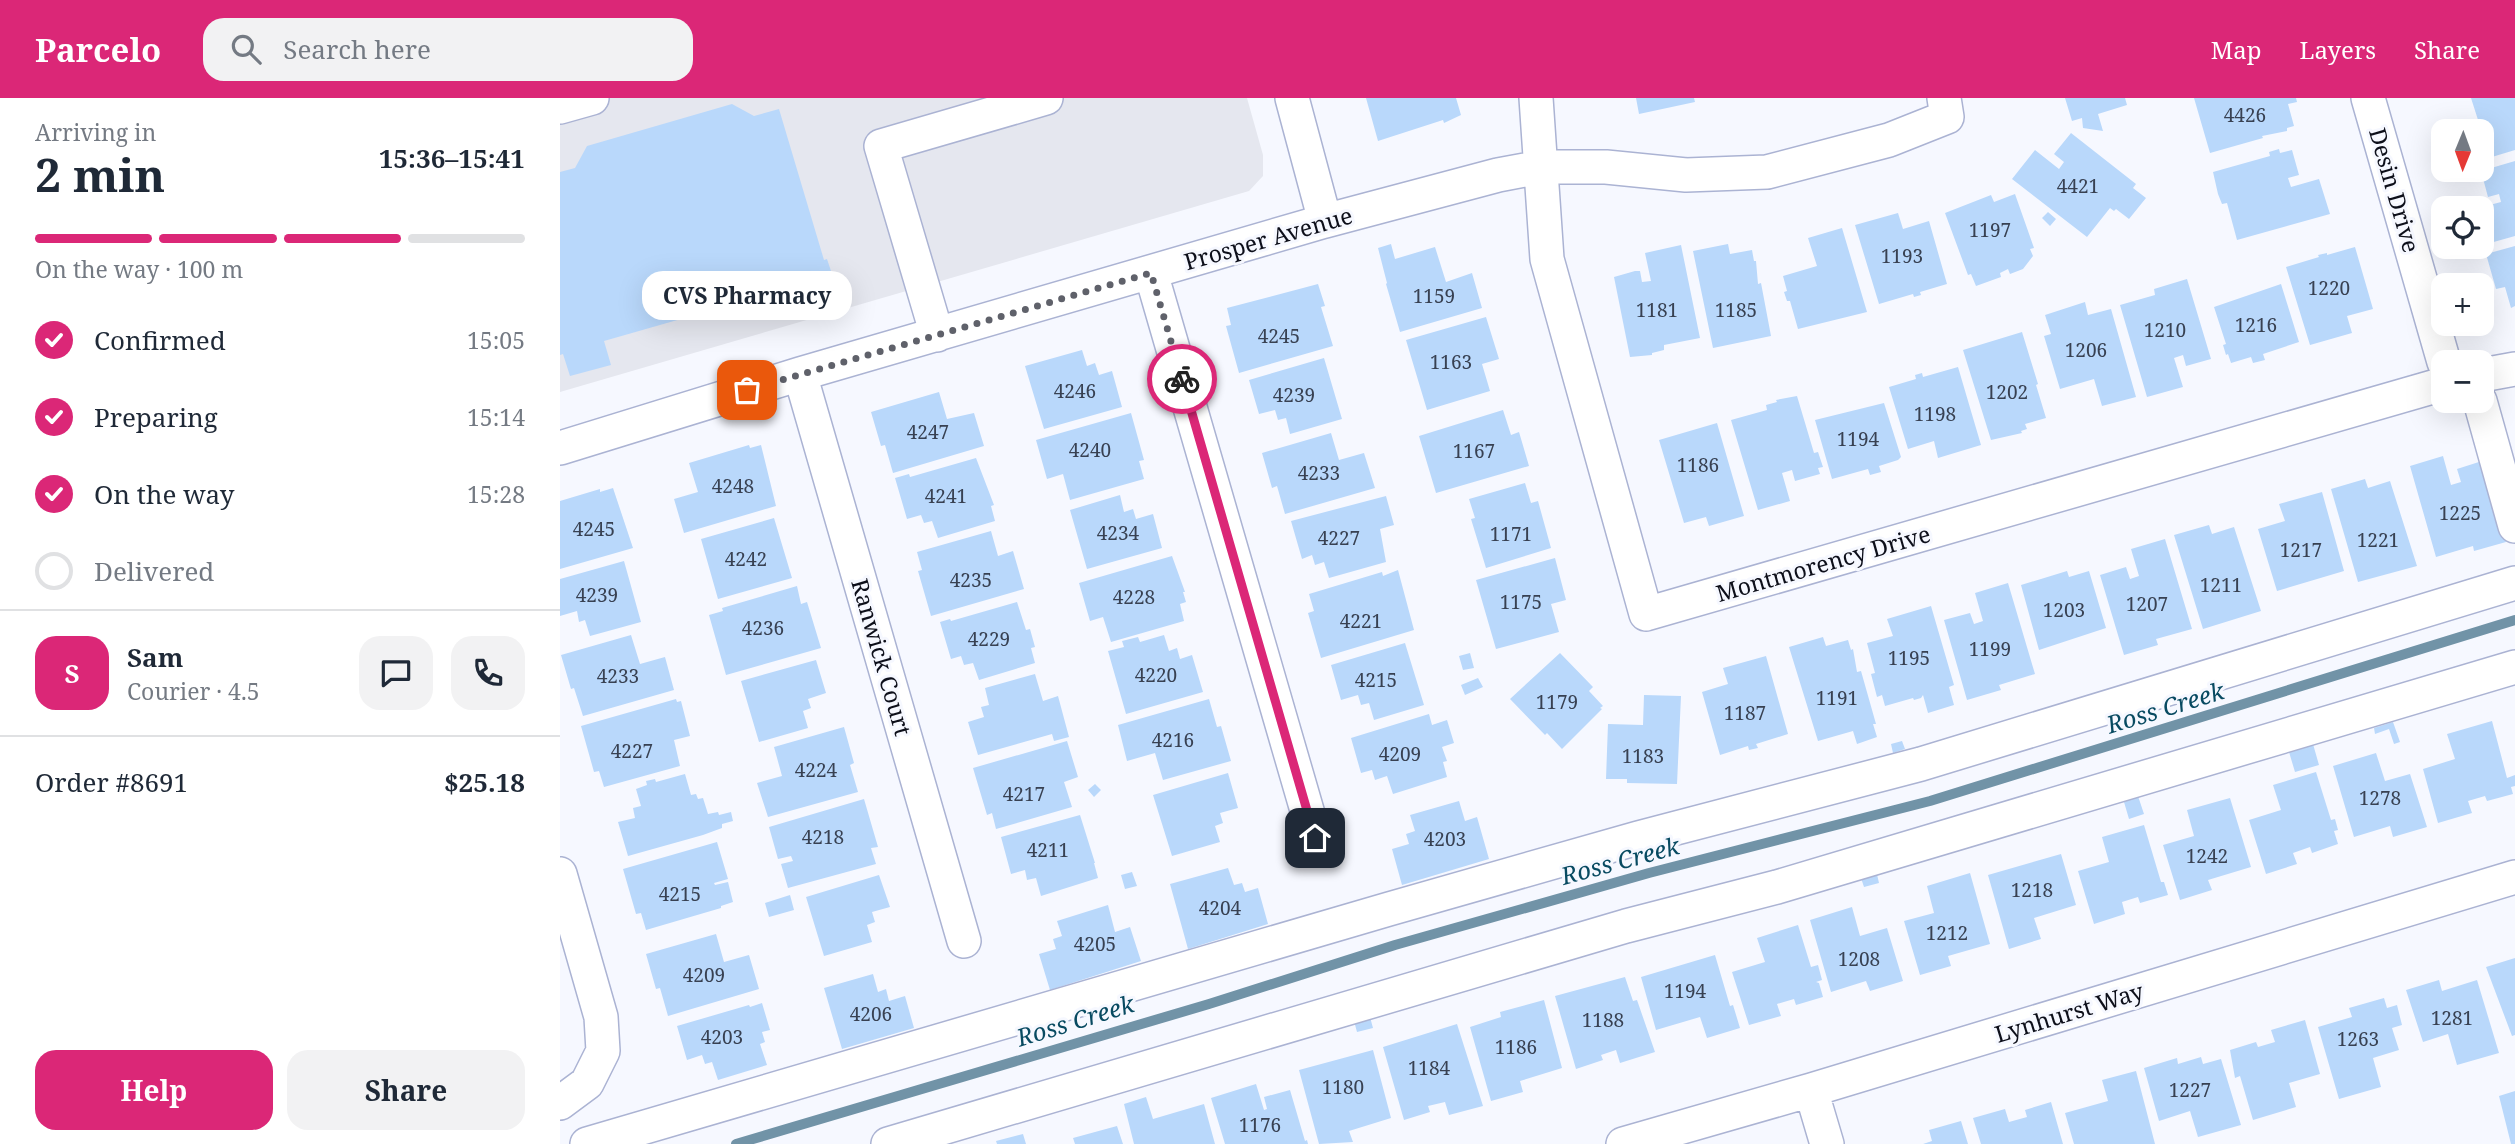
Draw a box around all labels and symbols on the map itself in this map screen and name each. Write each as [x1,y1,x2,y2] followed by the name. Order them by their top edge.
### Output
[2224,102,2266,128] house number: 4426
[2431,119,2494,182] north arrow
[2362,124,2428,256] street label: Desin Drive
[2057,173,2099,199] house number: 4421
[1180,199,1356,277] street label: Prosper Avenue
[1969,217,2011,243] house number: 1197
[1881,243,1923,269] house number: 1193
[642,271,852,320] callout: CVS Pharmacy
[2308,275,2350,301] house number: 1220
[1413,283,1455,309] house number: 1159
[1636,297,1678,323] house number: 1181
[1715,297,1757,323] house number: 1185
[2235,312,2277,338] house number: 1216
[2144,317,2186,343] house number: 1210
[1258,323,1300,349] house number: 4245
[2065,337,2107,363] house number: 1206
[1147,344,1217,414] courier
[1430,349,1472,375] house number: 1163
[717,360,777,420] pin
[1054,378,1096,404] house number: 4246
[1986,379,2028,405] house number: 1202
[1273,382,1315,408] house number: 4239
[1914,401,1956,427] house number: 1198
[907,419,949,445] house number: 4247
[1837,426,1880,452] house number: 1194
[1069,437,1111,463] house number: 4240
[1453,438,1495,464] house number: 1167
[1677,452,1719,478] house number: 1186
[1298,460,1340,486] house number: 4233
[712,473,754,499] house number: 4248
[925,483,967,509] house number: 4241
[2439,500,2481,526] house number: 1225
[573,516,615,542] house number: 4245
[1712,517,1934,609] street label: Montmorency Drive
[1097,520,1140,546] house number: 4234
[1490,521,1532,547] house number: 1171
[1318,525,1360,551] house number: 4227
[2357,527,2399,553] house number: 1221
[2280,537,2322,563] house number: 1217
[725,546,767,572] house number: 4242
[950,567,992,593] house number: 4235
[2200,572,2242,598] house number: 1211
[844,575,920,739] street label: Ranwick Court
[576,582,618,608] house number: 4239
[1113,584,1155,610] house number: 4228
[1500,589,1542,615] house number: 1175
[2126,591,2168,617] house number: 1207
[2043,597,2085,623] house number: 1203
[1340,608,1382,634] house number: 4221
[742,615,784,641] house number: 4236
[968,626,1010,652] house number: 4229
[1969,636,2011,662] house number: 1199
[1888,645,1930,671] house number: 1195
[1135,662,1177,688] house number: 4220
[597,663,639,689] house number: 4233
[1355,667,1397,693] house number: 4215
[2101,673,2229,741] water label: Ross Creek
[1816,685,1858,711] house number: 1191
[1536,689,1578,715] house number: 1179
[1724,700,1766,726] house number: 1187
[1152,727,1194,753] house number: 4216
[611,738,653,764] house number: 4227
[1379,741,1421,767] house number: 4209
[1622,743,1664,769] house number: 1183
[795,757,838,783] house number: 4224
[1003,781,1045,807] house number: 4217
[2359,785,2401,811] house number: 1278
[1285,808,1345,868] pin
[802,824,844,850] house number: 4218
[1424,826,1466,852] house number: 4203
[1556,828,1684,892] water label: Ross Creek
[1027,837,1069,863] house number: 4211
[2186,843,2228,869] house number: 1242
[2011,877,2053,903] house number: 1218
[659,881,701,907] house number: 4215
[1199,895,1242,921] house number: 4204
[1926,920,1968,946] house number: 1212
[1074,931,1116,957] house number: 4205
[1838,946,1880,972] house number: 1208
[683,962,725,988] house number: 4209
[1991,974,2147,1050] street label: Lynhurst Way
[1664,978,1707,1004] house number: 1194
[1011,986,1139,1054] water label: Ross Creek
[850,1001,892,1027] house number: 4206
[2431,1005,2473,1031] house number: 1281
[1582,1007,1624,1033] house number: 1188
[701,1024,743,1050] house number: 4203
[2337,1026,2379,1052] house number: 1263
[1495,1034,1537,1060] house number: 1186
[1408,1055,1451,1081] house number: 1184
[1322,1074,1364,1100] house number: 1180
[2169,1077,2211,1103] house number: 1227
[1239,1112,1281,1138] house number: 1176

